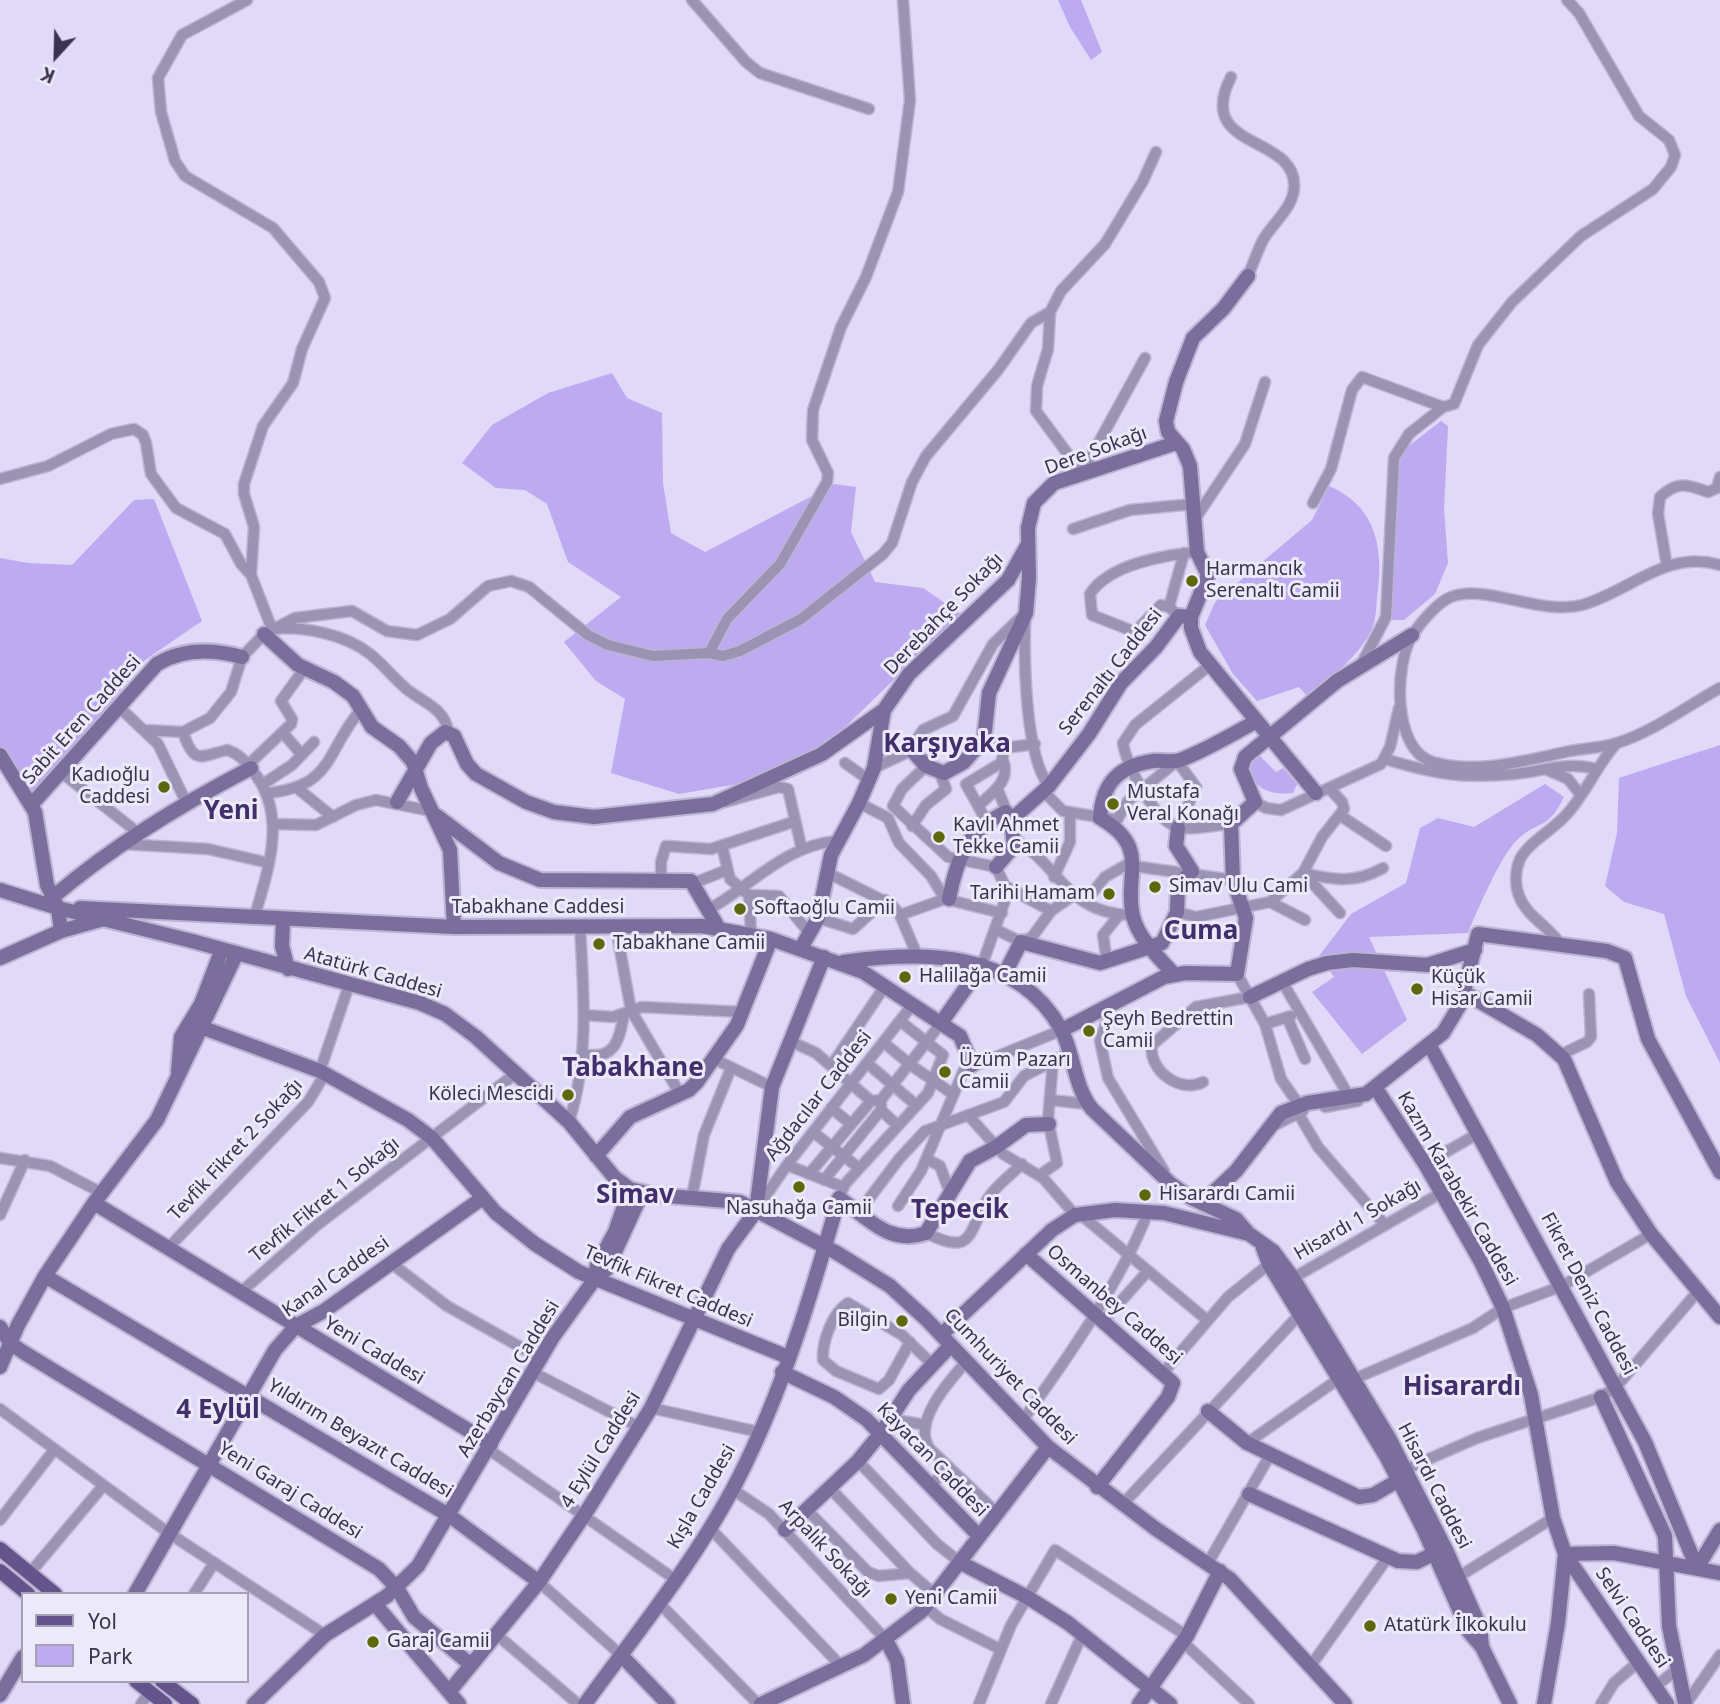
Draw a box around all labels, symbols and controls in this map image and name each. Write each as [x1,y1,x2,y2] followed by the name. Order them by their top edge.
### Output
[21,21,91,91] north arrow
[37,61,59,90] text: K
[1042,422,1150,480] street label: Dere Sokağı
[880,548,1008,680] street label: Derebahçe Sokağı
[1206,559,1340,603] place label: Harmancık Serenaltı Camii
[1184,573,1200,589] marker: Harmancık Serenaltı Camii
[1055,604,1167,740] street label: Serenaltı Caddesi
[18,651,146,789] street label: Sabit Eren Caddesi
[883,729,1011,761] district label: Karşıyaka
[71,765,150,809] place label: Kadıoğlu Caddesi
[156,779,172,795] marker: Kadıoğlu Caddesi
[1127,782,1239,826] place label: Mustafa Veral Konağı
[203,796,259,828] district label: Yeni
[1105,796,1121,812] marker: Mustafa Veral Konağı
[953,815,1059,859] place label: Kavlı Ahmet Tekke Camii
[931,829,947,845] marker: Kavlı Ahmet Tekke Camii
[1169,876,1308,898] place label: Simav Ulu Cami
[1147,879,1163,895] marker: Simav Ulu Cami
[970,883,1095,905] place label: Tarihi Hamam
[1101,886,1117,902] marker: Tarihi Hamam
[452,897,624,919] street label: Tabakhane Caddesi
[754,898,895,920] place label: Softaoğlu Camii
[732,901,748,917] marker: Softaoğlu Camii
[1164,916,1238,948] district label: Cuma
[613,933,765,955] place label: Tabakhane Camii
[591,936,607,952] marker: Tabakhane Camii
[302,942,444,1004] street label: Atatürk Caddesi
[919,966,1047,988] place label: Halilağa Camii
[1431,967,1533,1011] place label: Küçük Hisar Camii
[897,969,913,985] marker: Halilağa Camii
[1409,981,1425,997] marker: Küçük Hisar Camii
[1103,1009,1233,1053] place label: Şeyh Bedrettin Camii
[1081,1023,1097,1039] marker: Şeyh Bedrettin Camii
[761,1026,877,1166] street label: Ağdacılar Caddesi
[959,1050,1071,1094] place label: Üzüm Pazarı Camii
[562,1053,704,1085] district label: Tabakhane
[937,1064,953,1080] marker: Üzüm Pazarı Camii
[164,1074,308,1226] street label: Tevfik Fikret 2 Sokağı
[429,1084,554,1106] place label: Köleci Mescidi
[560,1087,576,1103] marker: Köleci Mescidi
[1392,1088,1522,1290] street label: Kazım Karabekir Caddesi
[246,1133,404,1267] street label: Tevfik Fikret 1 Sokağı
[1290,1174,1426,1266] street label: Hisardı 1 Sokağı
[791,1179,807,1195] marker: Nasuhağa Camii
[596,1180,674,1212] district label: Simav
[1159,1184,1295,1206] place label: Hisarardı Camii
[1137,1187,1153,1203] marker: Hisarardı Camii
[911,1195,1009,1227] district label: Tepecik
[726,1198,872,1220] place label: Nasuhağa Camii
[1536,1209,1640,1379] street label: Fikret Deniz Caddesi
[278,1232,394,1322] street label: Kanal Caddesi
[1042,1240,1186,1370] street label: Osmanbey Caddesi
[580,1241,756,1333] street label: Tevfik Fikret Caddesi
[453,1296,565,1462] street label: Azerbaycan Caddesi
[939,1304,1081,1450] street label: Cumhuriyet Caddesi
[838,1310,888,1332] place label: Bilgin
[320,1312,428,1390] street label: Yeni Caddesi
[894,1313,910,1329] marker: Bilgin
[1403,1372,1521,1404] district label: Hisarardı
[263,1375,457,1503] street label: Yıldırım Beyazıt Caddesi
[556,1387,646,1513] street label: 4 Eylül Caddesi
[176,1395,260,1427] district label: 4 Eylül
[872,1398,992,1522] street label: Kayacan Caddesi
[1392,1419,1476,1553] street label: Hisardı Caddesi
[214,1438,366,1544] street label: Yeni Garaj Caddesi
[663,1441,741,1553] street label: Kışla Caddesi
[774,1495,876,1603] street label: Arpalık Sokağı
[1590,1563,1674,1673] street label: Selvi Caddesi
[905,1588,997,1610] place label: Yeni Camii
[883,1591,899,1607] marker: Yeni Camii
[21,1592,248,1683] legend
[88,1607,117,1635] text: Yol
[1384,1615,1527,1637] place label: Atatürk İlkokulu
[1362,1618,1378,1634] marker: Atatürk İlkokulu
[387,1631,490,1653] place label: Garaj Camii
[365,1634,381,1650] marker: Garaj Camii
[88,1642,132,1670] text: Park

